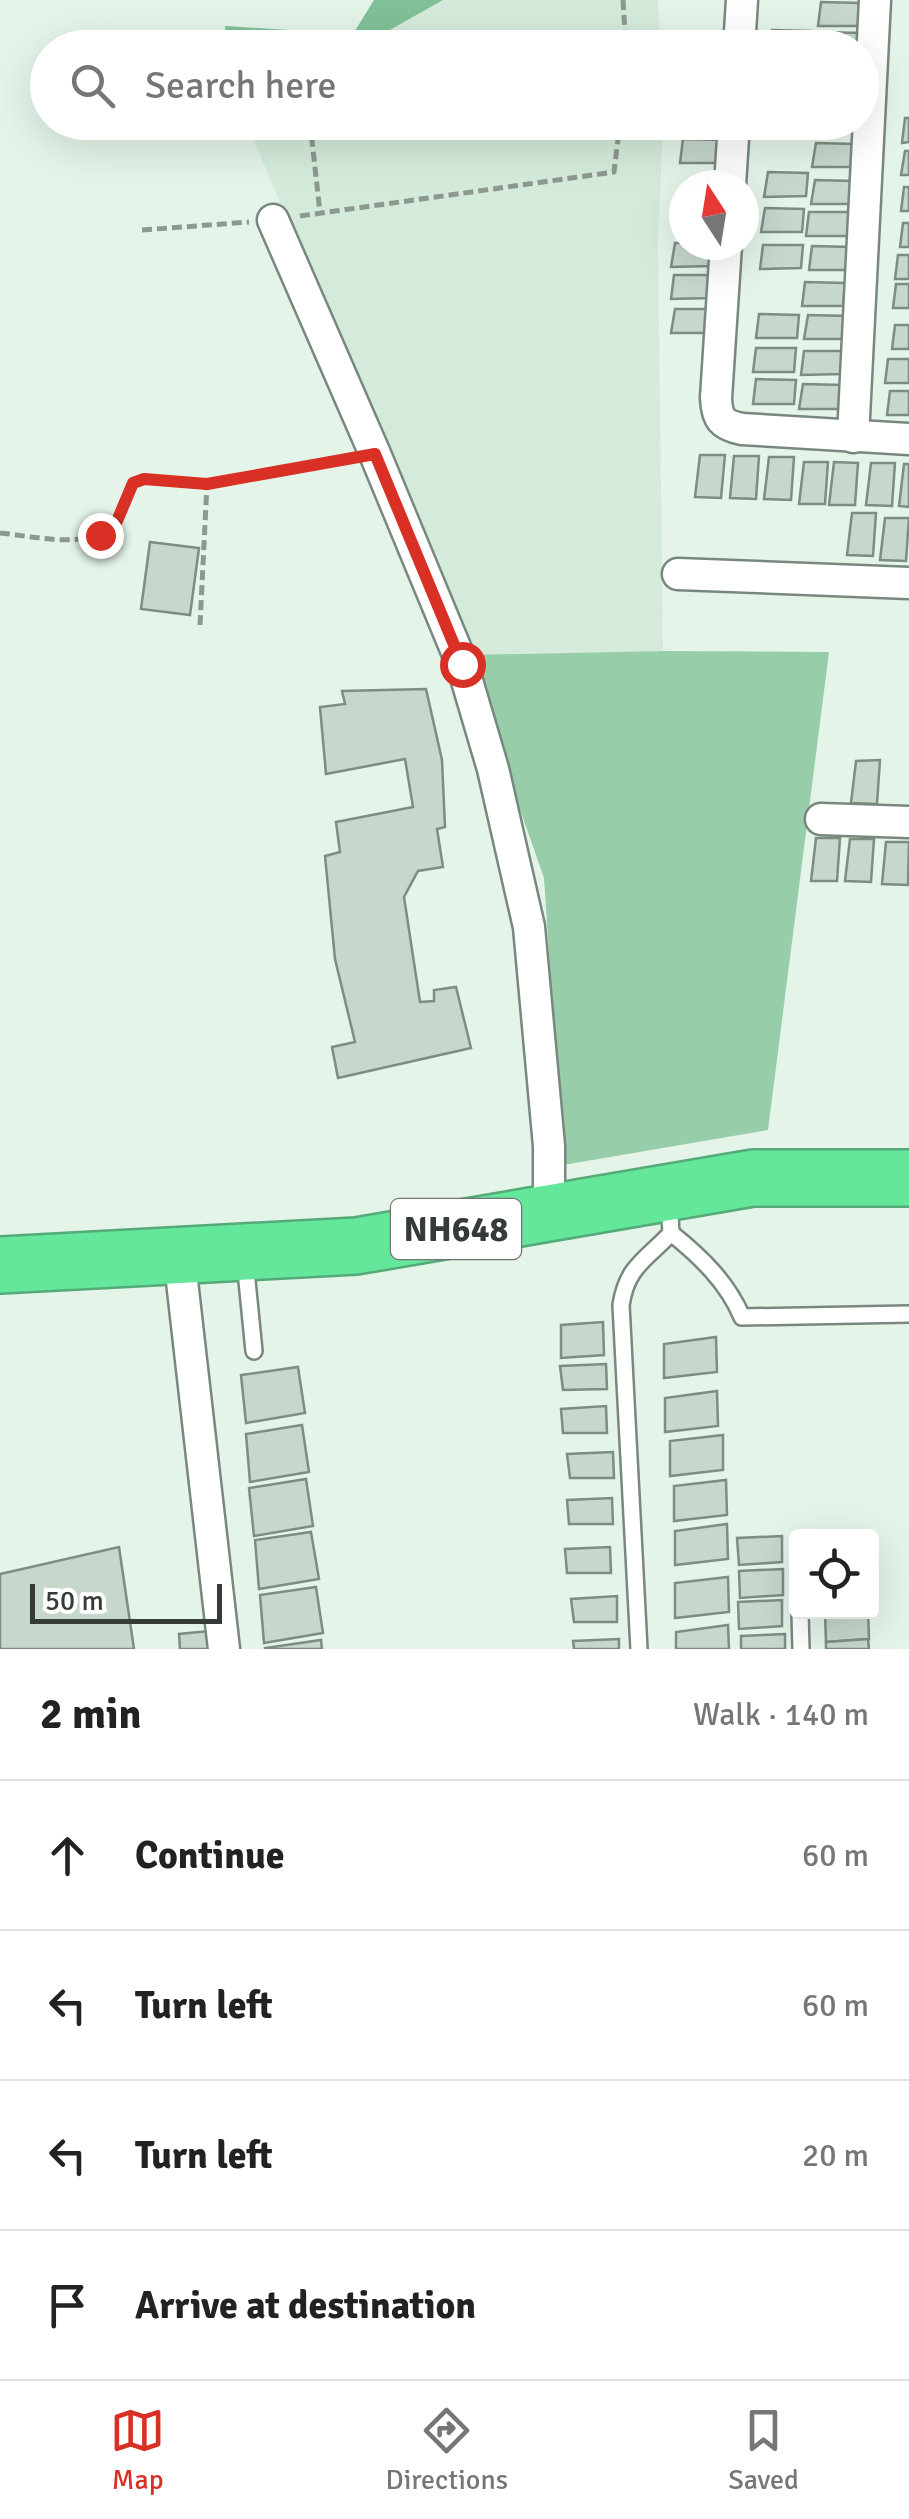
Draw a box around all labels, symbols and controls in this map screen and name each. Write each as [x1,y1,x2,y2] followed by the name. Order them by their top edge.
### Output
[30,30,879,140] search box
[65,58,120,113] icon: search
[145,62,337,109] text: Search here
[669,170,759,260] north arrow
[78,513,124,559] route end
[440,642,486,688] route start
[391,1199,521,1259] road number: NH648
[789,1529,879,1619] map controls
[789,1529,879,1619] button: locate
[30,1579,222,1624] scale bar
[45,1584,104,1618] text: 50 m
[40,1689,141,1740] text: 2 min
[693,1695,869,1734] text: Walk · 140 m
[40,1828,95,1883] icon: ahead
[135,1832,285,1879] text: Continue
[802,1836,869,1875] text: 60 m
[40,1978,95,2033] icon: left
[135,1982,273,2029] text: Turn left
[802,1986,869,2025] text: 60 m
[40,2128,95,2183] icon: left
[135,2132,273,2179] text: Turn left
[802,2136,869,2175] text: 20 m
[40,2278,95,2333] icon: arrive
[135,2282,476,2329] text: Arrive at destination
[110,2403,165,2497] tab: Map
[386,2403,508,2497] tab: Directions
[728,2403,799,2497] tab: Saved

